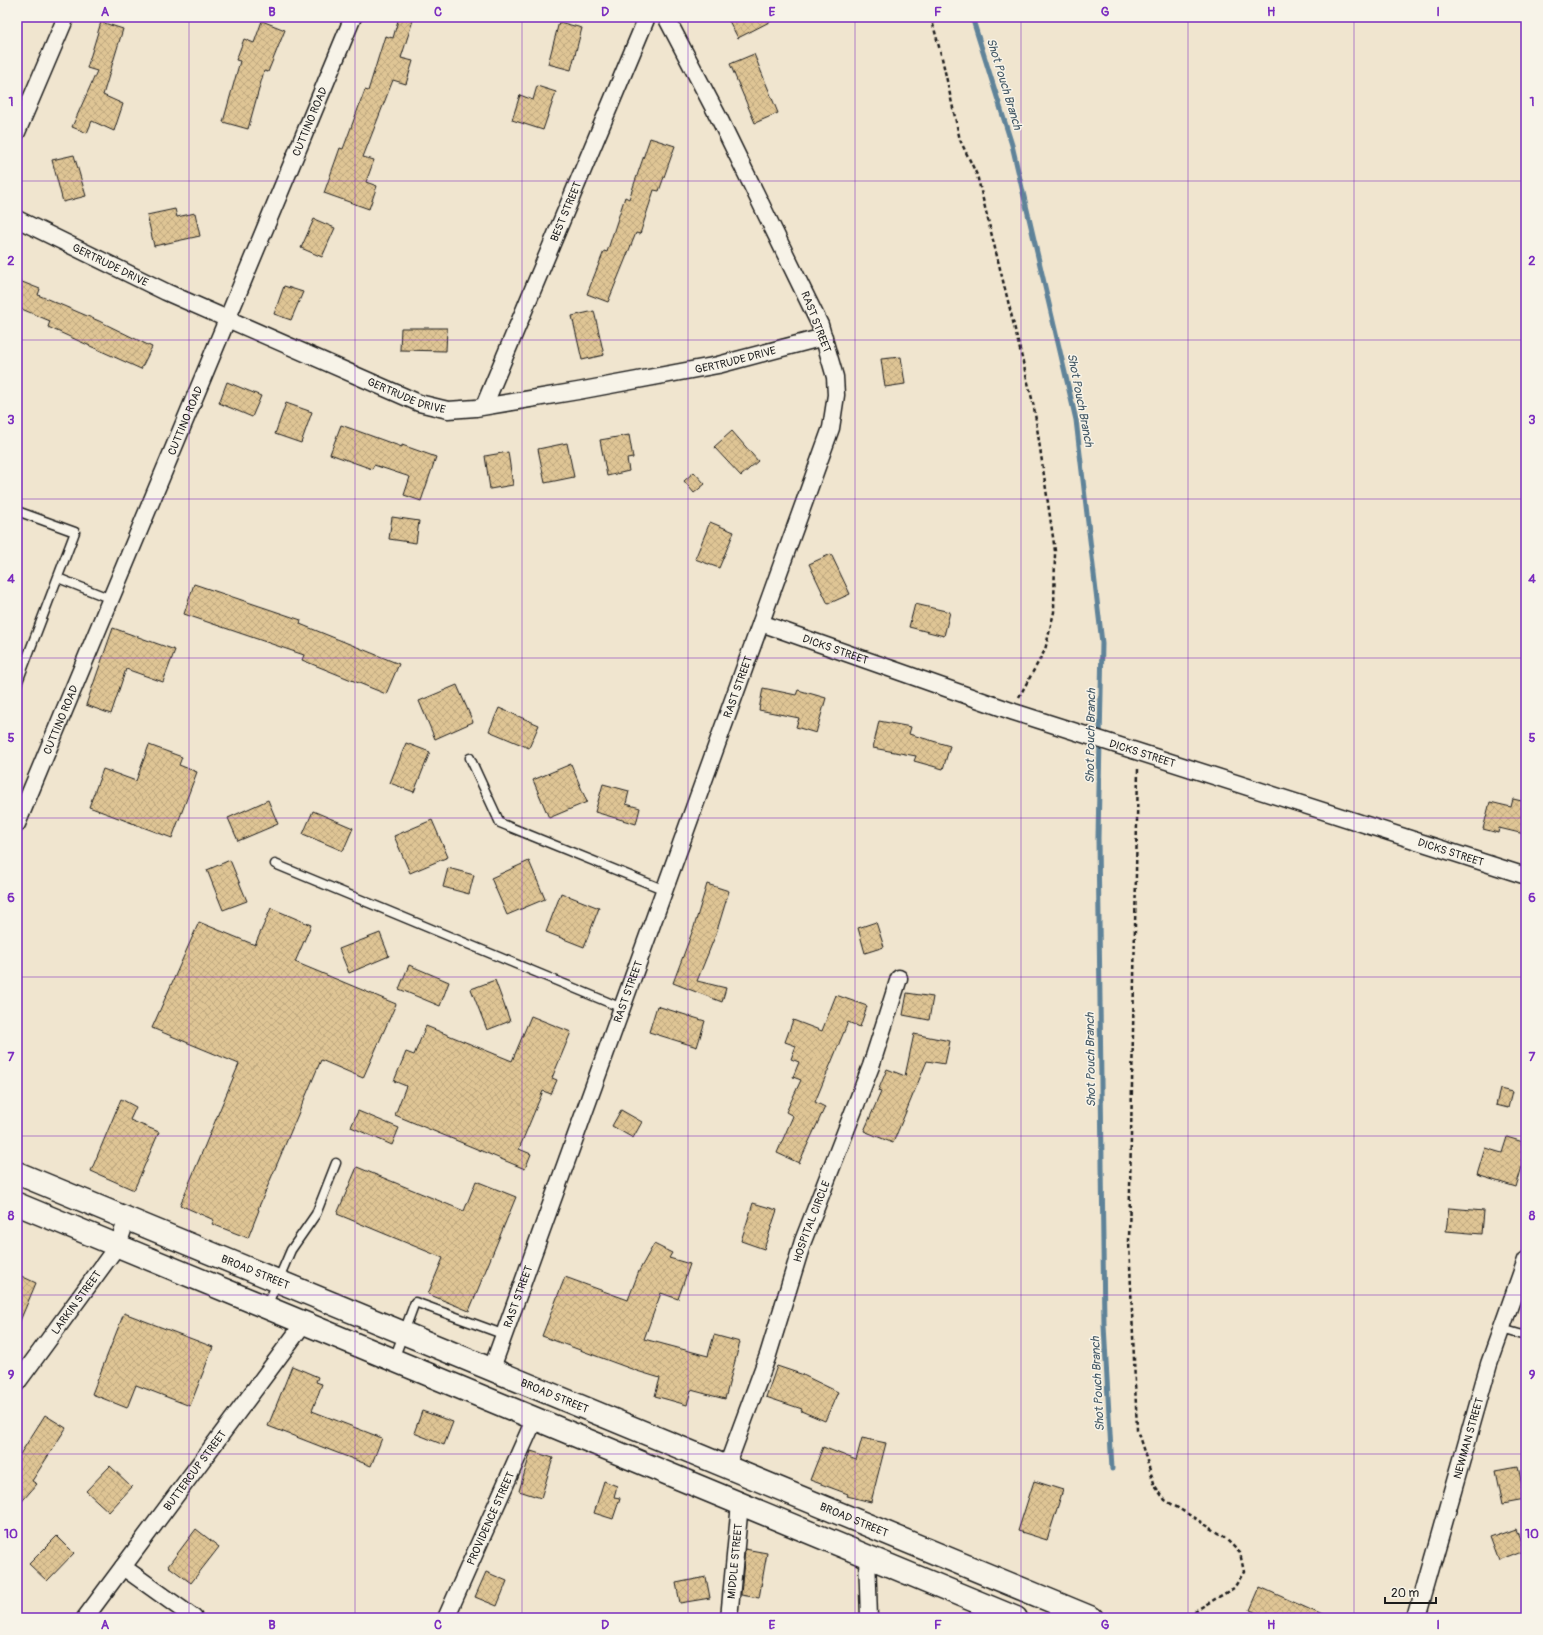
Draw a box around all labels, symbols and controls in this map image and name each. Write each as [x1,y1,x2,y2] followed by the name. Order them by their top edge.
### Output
[101,4,110,20] text: A
[268,4,276,20] text: B
[434,4,442,20] text: C
[601,4,609,20] text: D
[769,4,776,20] text: E
[934,4,942,20] text: F
[1101,4,1110,20] text: G
[1267,4,1275,20] text: H
[1436,4,1440,20] text: I
[983,36,1025,133] water label: Shot Pouch Branch
[289,85,330,158] street label: CUTTINO ROAD
[8,94,14,110] text: 1
[1529,94,1535,110] text: 1
[547,180,584,243] street label: BEST STREET
[70,241,151,289] street label: GERTRUDE DRIVE
[7,253,15,269] text: 2
[1528,253,1536,269] text: 2
[798,289,834,355] street label: RAST STREET
[694,343,778,376] street label: GERTRUDE DRIVE
[1064,352,1097,449] water label: Shot Pouch Branch
[365,375,447,416] street label: GERTRUDE DRIVE
[165,384,205,457] street label: CUTTINO ROAD
[7,412,15,428] text: 3
[1528,412,1536,428] text: 3
[7,571,15,587] text: 4
[1528,571,1536,587] text: 4
[801,632,870,667] street label: DICKS STREET
[720,654,755,720] street label: RAST STREET
[40,683,81,756] street label: CUTTINO ROAD
[1083,687,1099,784] water label: Shot Pouch Branch
[7,730,15,746] text: 5
[1528,730,1536,746] text: 5
[1108,736,1177,770] street label: DICKS STREET
[1416,835,1486,869] street label: DICKS STREET
[7,890,15,906] text: 6
[1528,890,1536,906] text: 6
[611,959,645,1024] street label: RAST STREET
[1083,1011,1099,1108] water label: Shot Pouch Branch
[8,1049,15,1065] text: 7
[1529,1049,1536,1065] text: 7
[790,1178,833,1264] street label: HOSPITAL CIRCLE
[8,1208,15,1224] text: 8
[1529,1208,1536,1224] text: 8
[219,1252,291,1292] street label: BROAD STREET
[501,1264,535,1329] street label: RAST STREET
[48,1268,104,1337] street label: LARKIN STREET
[1088,1335,1108,1432] water label: Shot Pouch Branch
[8,1367,15,1383] text: 9
[1529,1367,1536,1383] text: 9
[519,1376,591,1415] street label: BROAD STREET
[1450,1396,1486,1480] street label: NEWMAN STREET
[161,1427,229,1513] street label: BUTTERCUP STREET
[464,1470,517,1567] street label: PROVIDENCE STREET
[818,1500,890,1539] street label: BROAD STREET
[724,1523,745,1600] street label: MIDDLE STREET
[4,1526,18,1542] text: 10
[1525,1526,1539,1542] text: 10
[1385,1579,1436,1605] scale bar
[1391,1586,1420,1601] text: 20 m
[101,1617,110,1633] text: A
[268,1617,276,1633] text: B
[434,1617,442,1633] text: C
[601,1617,609,1633] text: D
[769,1617,776,1633] text: E
[934,1617,942,1633] text: F
[1101,1617,1110,1633] text: G
[1267,1617,1275,1633] text: H
[1436,1617,1440,1633] text: I

